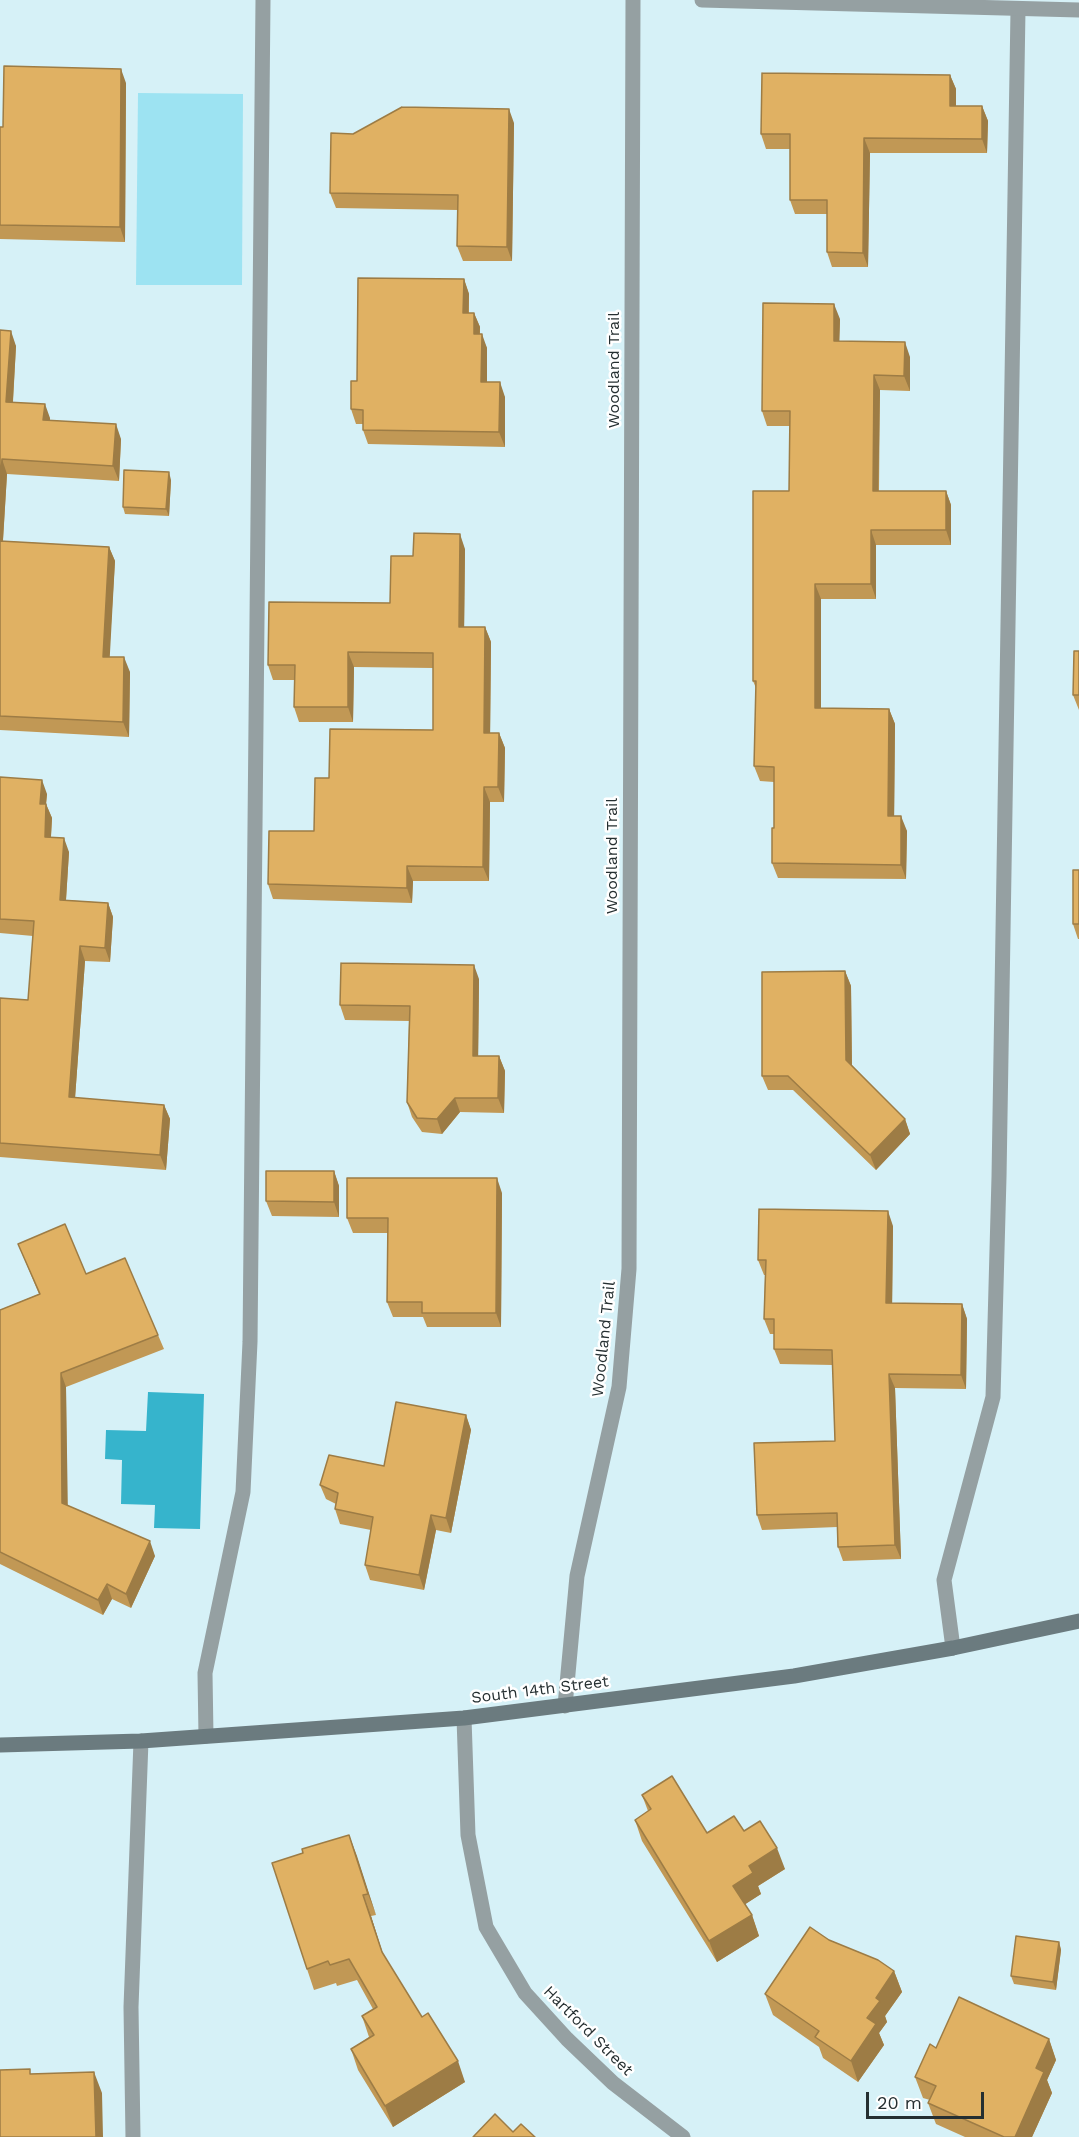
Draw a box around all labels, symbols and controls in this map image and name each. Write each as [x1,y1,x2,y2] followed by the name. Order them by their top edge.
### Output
[604,312,624,428] street label: Woodland Trail
[602,798,622,914] street label: Woodland Trail
[588,1280,620,1398] street label: Woodland Trail
[470,1672,610,1708] street label: South 14th Street
[539,1982,637,2080] street label: Hartford Street
[869,2080,988,2118] scale bar
[877,2092,922,2113] text: 20 m

